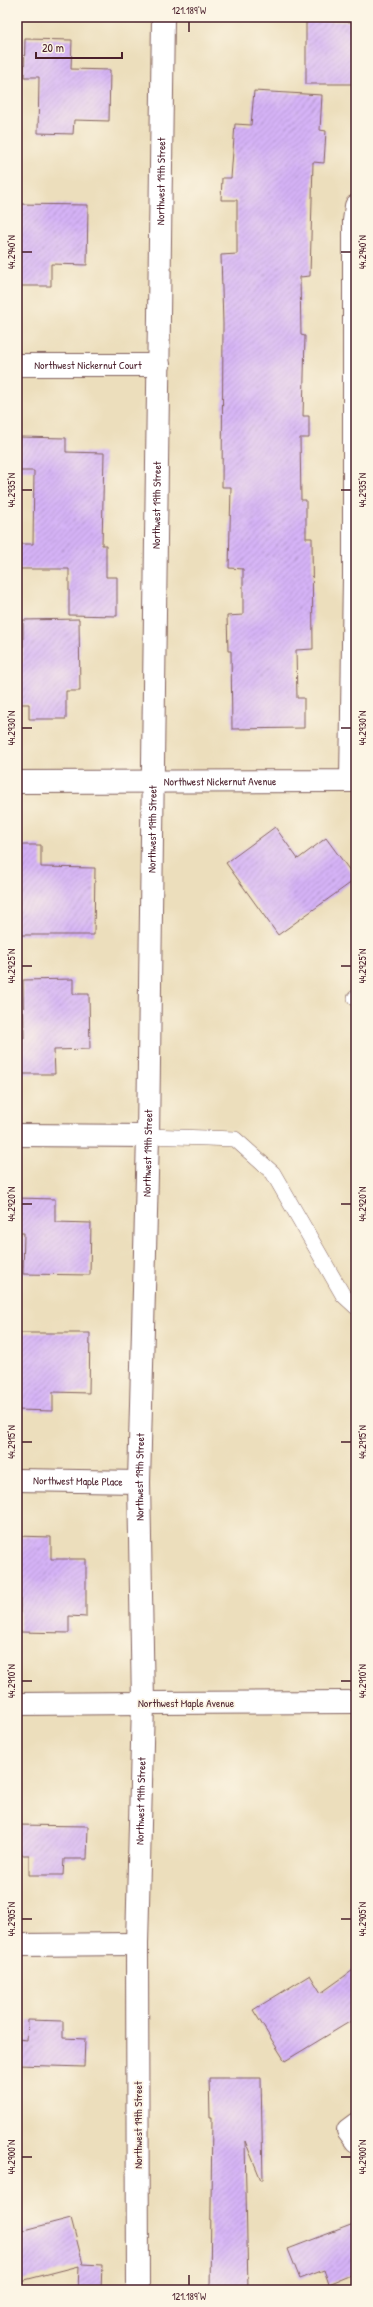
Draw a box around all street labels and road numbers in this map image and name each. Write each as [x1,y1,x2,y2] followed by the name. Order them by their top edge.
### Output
[153,137,168,225] street label: Northwest 19th Street
[34,358,142,372] street label: Northwest Nickernut Court
[149,461,164,549] street label: Northwest 19th Street
[164,774,277,789] street label: Northwest Nickernut Avenue
[145,785,160,873] street label: Northwest 19th Street
[139,1109,155,1197] street label: Northwest 19th Street
[132,1433,147,1521] street label: Northwest 19th Street
[33,1473,124,1489] street label: Northwest Maple Place
[138,1696,235,1710] street label: Northwest Maple Avenue
[132,1757,149,1845] street label: Northwest 19th Street
[131,2081,145,2169] street label: Northwest 19th Street

